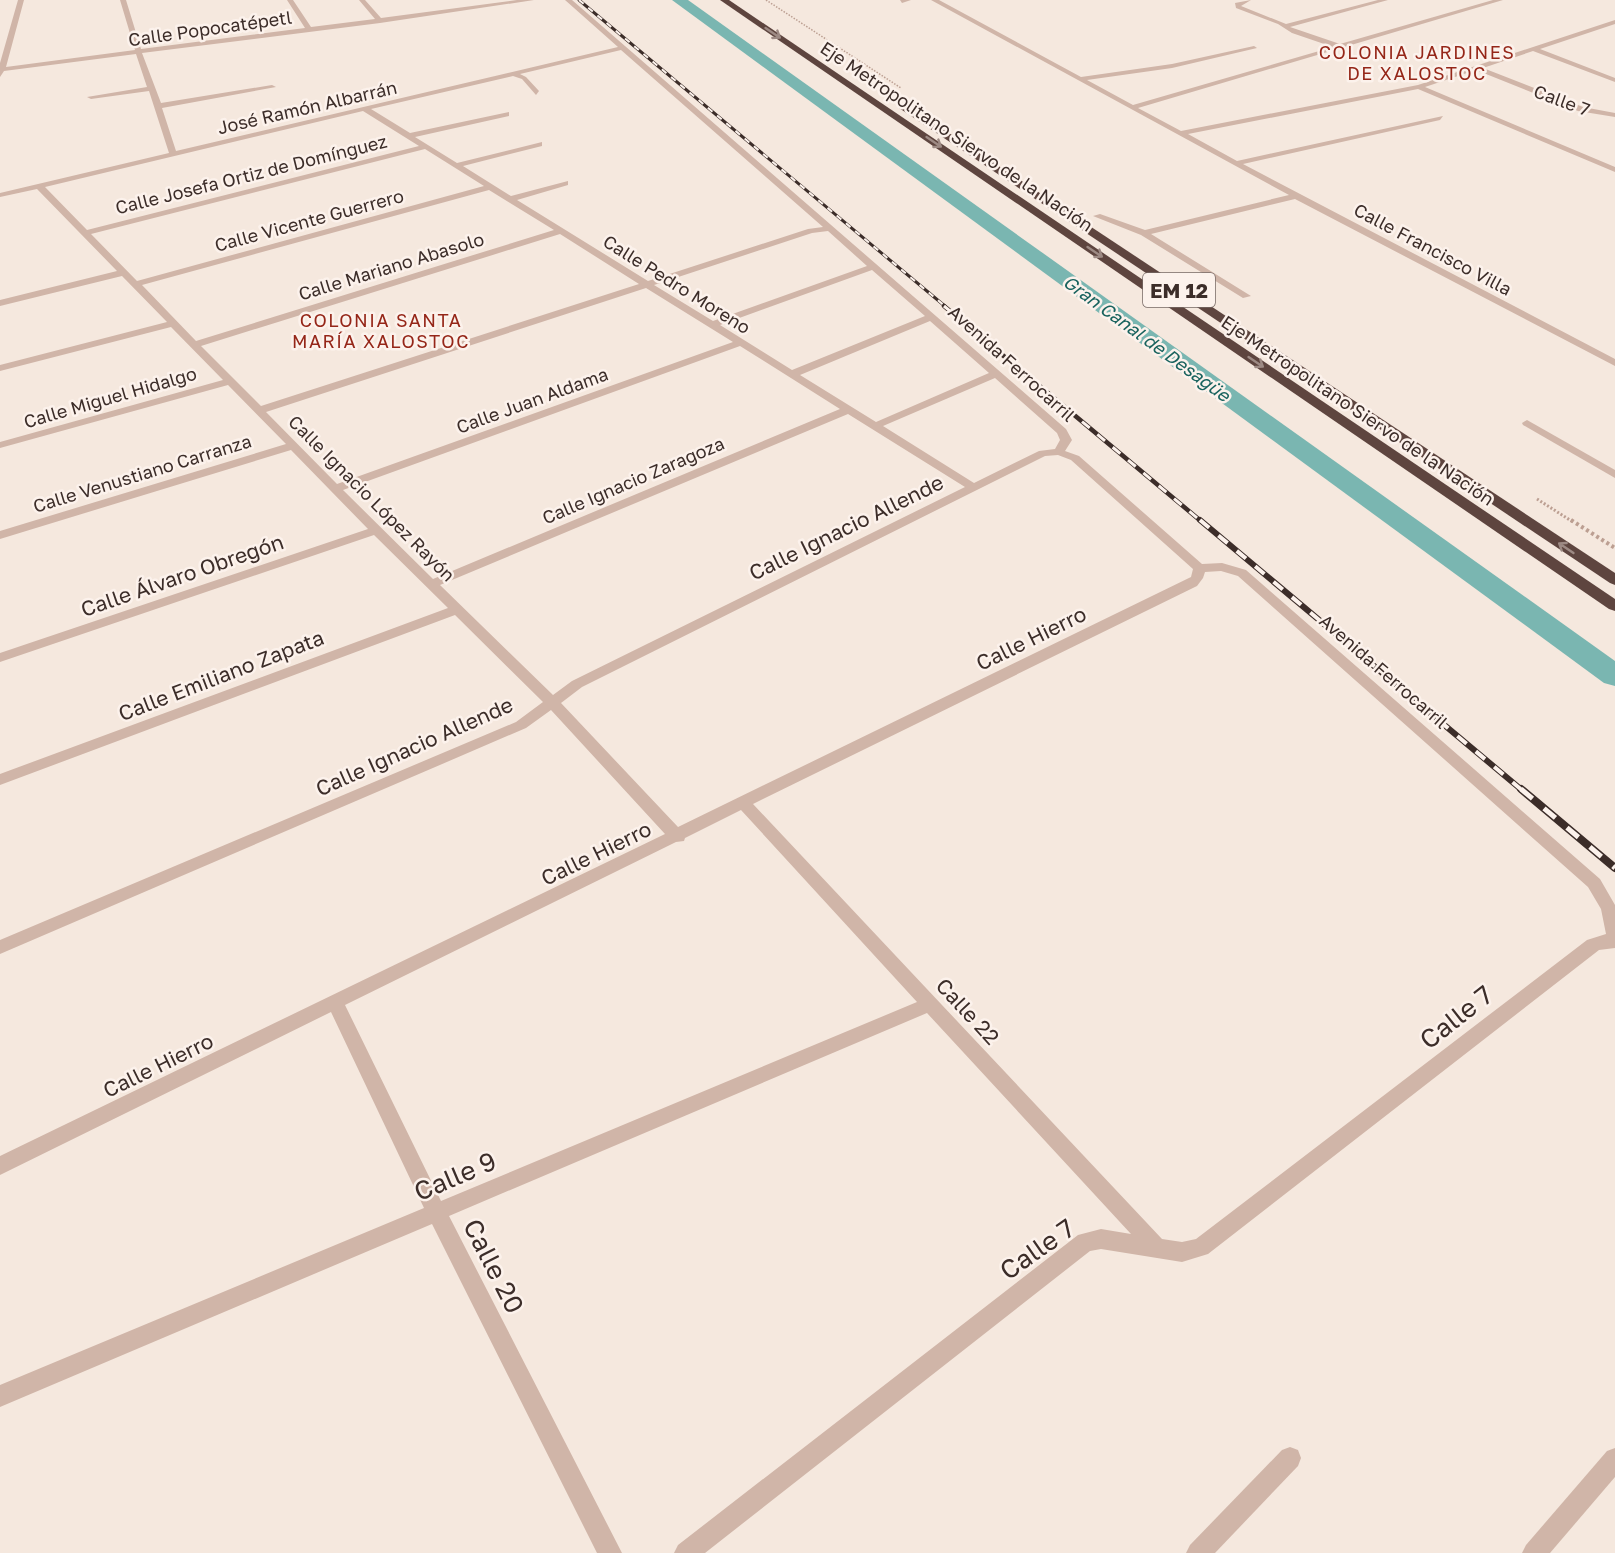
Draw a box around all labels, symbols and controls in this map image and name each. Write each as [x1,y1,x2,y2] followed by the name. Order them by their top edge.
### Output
[127,6,293,50] street label: Calle Popocatépetl
[764,27,780,39] one-way arrow
[817,36,1097,236] street label: Eje Metropolitano Siervo de la Nación
[1319,41,1515,84] district label: COLONIA JARDINES DE XALOSTOC
[215,76,399,138] street label: José Ramón Albarrán
[1531,80,1593,120] street label: Calle 7
[113,130,389,218] street label: Calle Josefa Ortiz de Domínguez
[925,137,942,149] one-way arrow
[212,184,406,256] street label: Calle Vicente Guerrero
[1350,198,1516,300] street label: Calle Francisco Villa
[296,227,486,305] street label: Calle Mariano Abasolo
[599,230,755,338] street label: Calle Pedro Moreno
[1087,246,1103,258] one-way arrow
[1059,270,1236,407] water label: Gran Canal de Desagüe
[1143,273,1215,307] road number: EM 12
[944,300,1080,426] street label: Avenida Ferrocarril
[292,309,470,352] district label: COLONIA SANTA MARÍA XALOSTOC
[1218,310,1498,510] street label: Eje Metropolitano Siervo de la Nación
[1248,356,1264,368] one-way arrow
[21,362,199,432] street label: Calle Miguel Hidalgo
[453,362,611,438] street label: Calle Juan Aldama
[284,410,460,586] street label: Calle Ignacio López Rayón
[30,429,254,517] street label: Calle Venustiano Carranza
[539,432,727,528] street label: Calle Ignacio Zaragoza
[745,469,947,585] street label: Calle Ignacio Allende
[77,528,287,622] street label: Calle Álvaro Obregón
[1559,542,1575,554] one-way arrow
[972,600,1090,676] street label: Calle Hierro
[1315,609,1453,733] street label: Avenida Ferrocarril
[115,624,327,726] street label: Calle Emiliano Zapata
[311,691,517,801] street label: Calle Ignacio Allende
[537,815,655,891] street label: Calle Hierro
[931,972,1005,1050] street label: Calle 22
[1413,979,1499,1055] street label: Calle 7
[99,1027,217,1103] street label: Calle Hierro
[409,1145,501,1207] street label: Calle 9
[994,1212,1080,1286] street label: Calle 7
[457,1214,531,1318] street label: Calle 20

